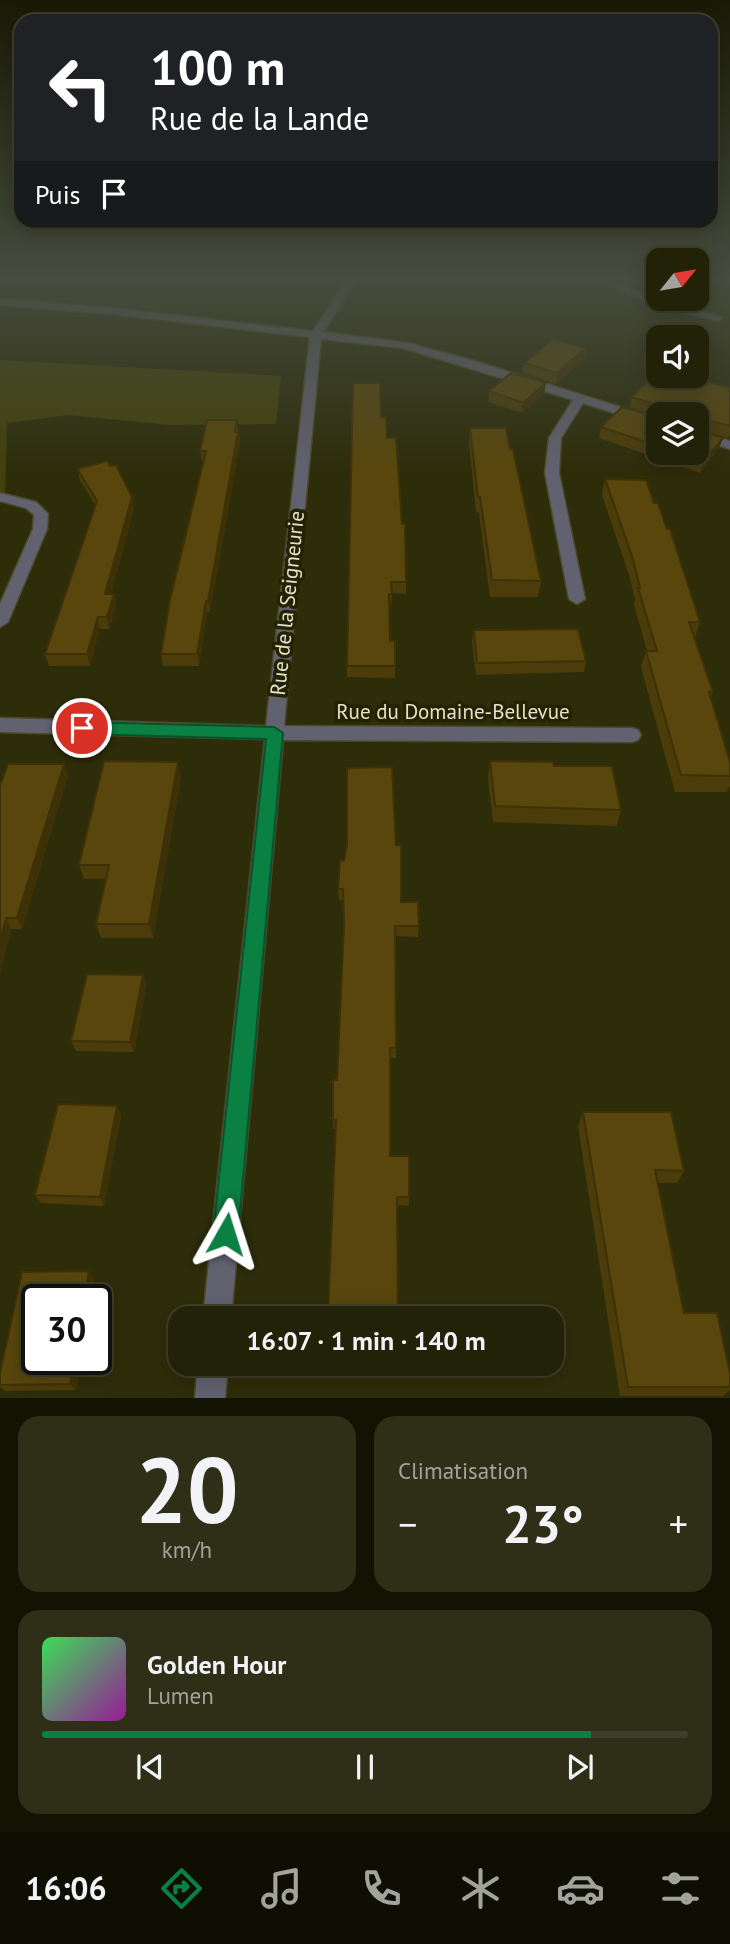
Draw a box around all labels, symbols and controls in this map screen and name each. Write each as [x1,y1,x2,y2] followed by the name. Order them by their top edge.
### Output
[150,35,285,99] text: 100 m
[35,42,126,133] icon: left
[150,97,369,139] text: Rue de la Lande
[95,175,133,213] icon: arrive
[35,178,81,211] text: Puis
[646,248,709,312] north arrow
[646,248,709,465] map controls
[646,325,709,388] button: sound
[646,402,709,465] button: layers
[264,509,310,697] street label: Rue de la Seigneurie
[52,698,112,758] pin
[336,698,570,725] street label: Rue du Domaine-Bellevue
[63,709,101,747] icon: arrive
[189,1197,263,1271] position arrow
[21,1284,112,1375] speed limit sign: 30
[246,1324,486,1357] text: 16:07 · 1 min · 140 m
[135,1430,239,1548] text: 20
[398,1456,528,1485] text: Climatisation
[502,1490,584,1557] text: 23°
[398,1499,417,1548] text: −
[669,1499,688,1548] text: +
[162,1535,212,1564] text: km/h
[147,1648,286,1681] text: Golden Hour
[147,1681,214,1710] text: Lumen
[131,1748,169,1786] icon: previous
[346,1748,384,1786] icon: pause
[561,1748,599,1786] icon: next
[157,1864,206,1913] icon: directions
[257,1864,306,1913] icon: music
[357,1864,406,1913] icon: phone
[456,1864,505,1913] icon: climate
[556,1864,605,1913] icon: car
[656,1864,705,1913] icon: filters
[25,1867,107,1909] text: 16:06

